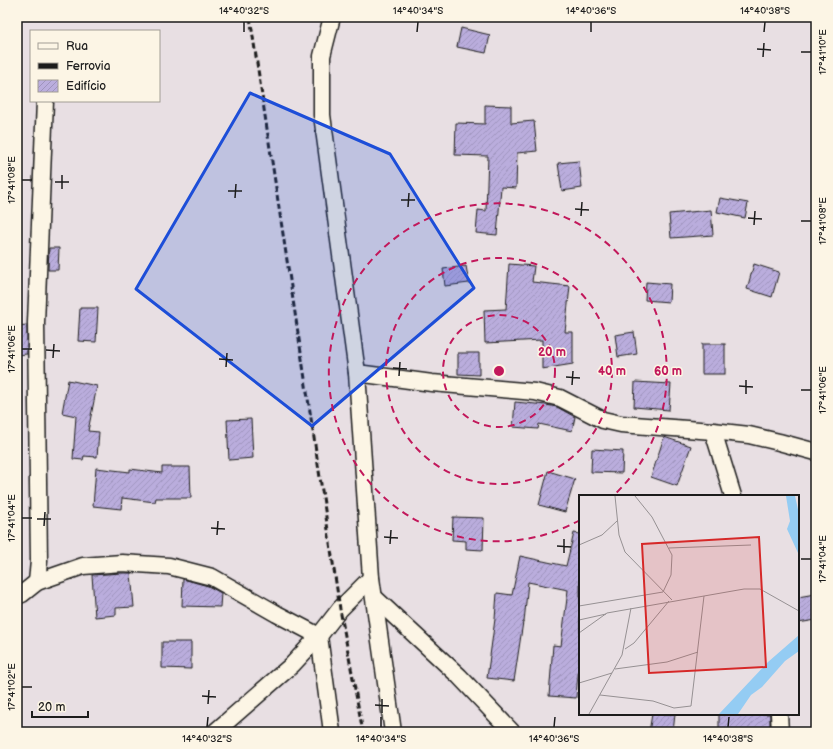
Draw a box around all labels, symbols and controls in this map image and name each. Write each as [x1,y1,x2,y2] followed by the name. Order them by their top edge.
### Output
[219,5,269,17] text: 14°40'32"S
[393,5,443,17] text: 14°40'34"S
[566,5,616,17] text: 14°40'36"S
[740,5,790,17] text: 14°40'38"S
[817,29,829,75] text: 17°41'10"E
[30,30,160,102] legend
[66,39,88,54] text: Rua
[66,59,111,74] text: Ferrovia
[66,79,106,94] text: Edifício
[6,156,18,204] text: 17°41'08"E
[817,197,829,245] text: 17°41'08"E
[6,325,18,373] text: 17°41'06"E
[538,345,566,360] text: 20 m
[492,364,506,378] centre of rings
[598,364,626,379] text: 40 m
[654,364,682,379] text: 60 m
[817,366,829,414] text: 17°41'06"E
[6,494,18,542] text: 17°41'04"E
[579,495,799,715] inset map
[817,535,829,583] text: 17°41'04"E
[6,663,18,711] text: 17°41'02"E
[32,693,88,719] scale bar
[38,700,65,715] text: 20 m
[182,733,232,745] text: 14°40'32"S
[356,733,406,745] text: 14°40'34"S
[529,733,579,745] text: 14°40'36"S
[703,733,753,745] text: 14°40'38"S

